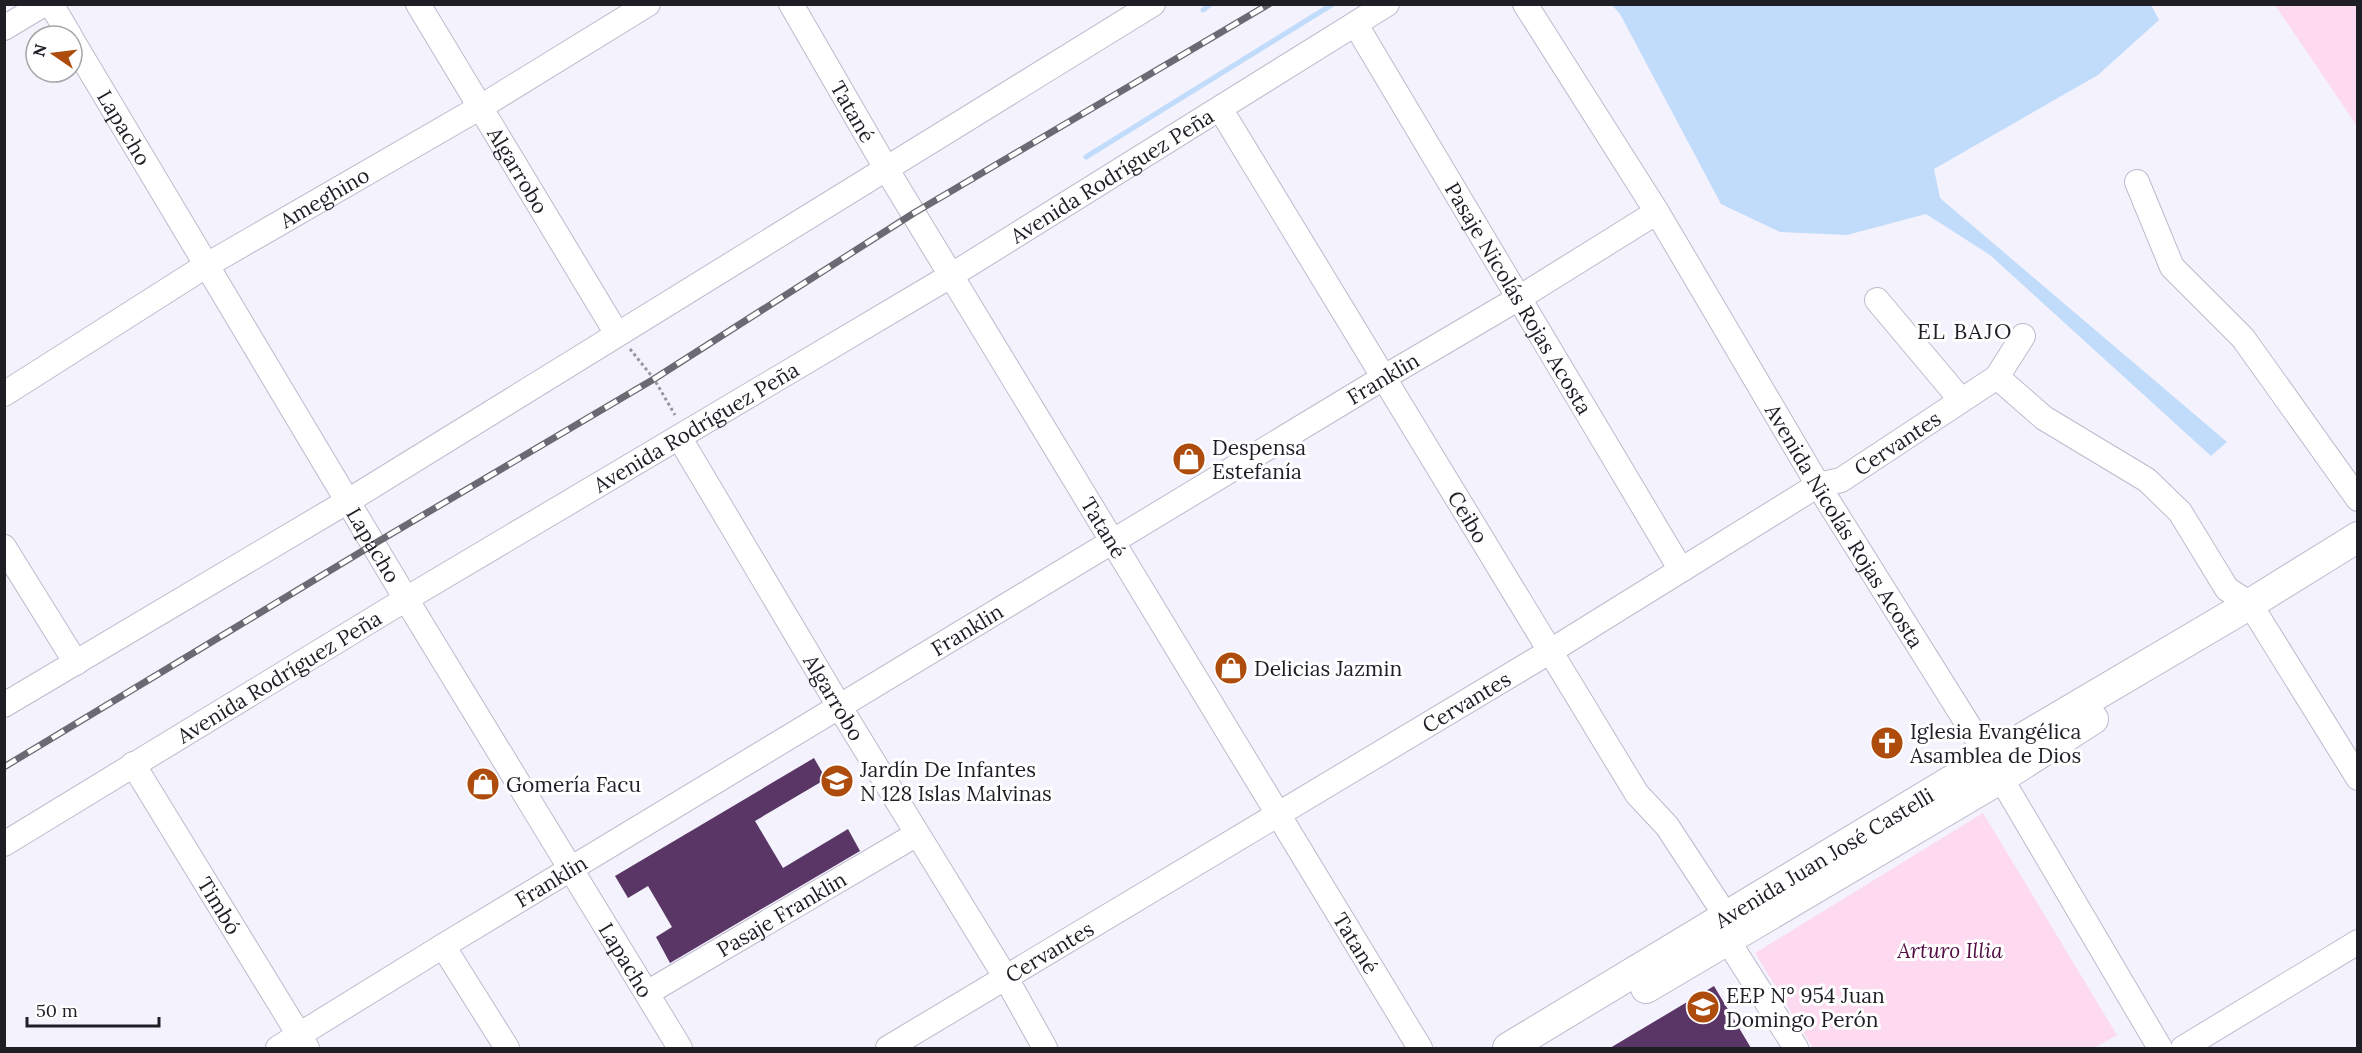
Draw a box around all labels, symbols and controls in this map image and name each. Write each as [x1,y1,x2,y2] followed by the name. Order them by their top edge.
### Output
[24,24,84,84] north arrow
[28,42,51,59] text: N
[825,76,881,147] street label: Tatané
[91,85,157,170] street label: Lapacho
[1004,102,1219,249] street label: Avenida Rodríguez Peña
[481,121,555,218] street label: Algarrobo
[274,161,374,234] street label: Ameghino
[1439,177,1599,419] street label: Pasaje Nicolás Rojas Acosta
[1917,317,2013,345] district label: EL BAJO
[1342,346,1424,410] street label: Franklin
[587,355,804,499] street label: Avenida Rodríguez Peña
[1759,398,1930,653] street label: Avenida Nicolás Rojas Acosta
[1849,405,1946,481] street label: Cervantes
[1212,434,1306,485] place label: Despensa Estefanía
[1171,441,1207,477] shop icon: Despensa Estefanía
[1442,486,1495,548] street label: Ceibo
[1075,492,1133,563] street label: Tatané
[341,502,406,587] street label: Lapacho
[926,597,1008,662] street label: Franklin
[171,604,386,749] street label: Avenida Rodríguez Peña
[797,648,870,746] street label: Algarrobo
[1213,650,1249,686] shop icon: Delicias Jazmin
[1254,655,1402,682] place label: Delicias Jazmin
[1417,665,1515,738] street label: Cervantes
[1909,718,2081,769] place label: Iglesia Evangélica Asamblea de Dios
[1869,725,1905,761] church icon: Iglesia Evangélica Asamblea de Dios
[859,756,1052,807] place label: Jardín De Infantes N 128 Islas Malvinas
[819,763,855,799] school or university icon: Jardín De Infantes N 128 Islas Malvinas
[465,766,501,802] shop icon: Gomería Facu
[506,771,641,798] place label: Gomería Facu
[1709,781,1938,934] street label: Avenida Juan José Castelli
[510,849,592,913] street label: Franklin
[712,865,851,962] street label: Pasaje Franklin
[192,872,248,939] street label: Timbó
[1327,907,1385,979] street label: Tatané
[1000,915,1098,988] street label: Cervantes
[593,917,659,1002] street label: Lapacho
[1896,937,2003,964] park label: Arturo Illia
[1726,982,1885,1033] place label: EEP N° 954 Juan Domingo Perón
[1685,989,1721,1025] school or university icon: EEP N° 954 Juan Domingo Perón
[27,990,159,1028] scale bar
[36,999,78,1022] text: 50 m

